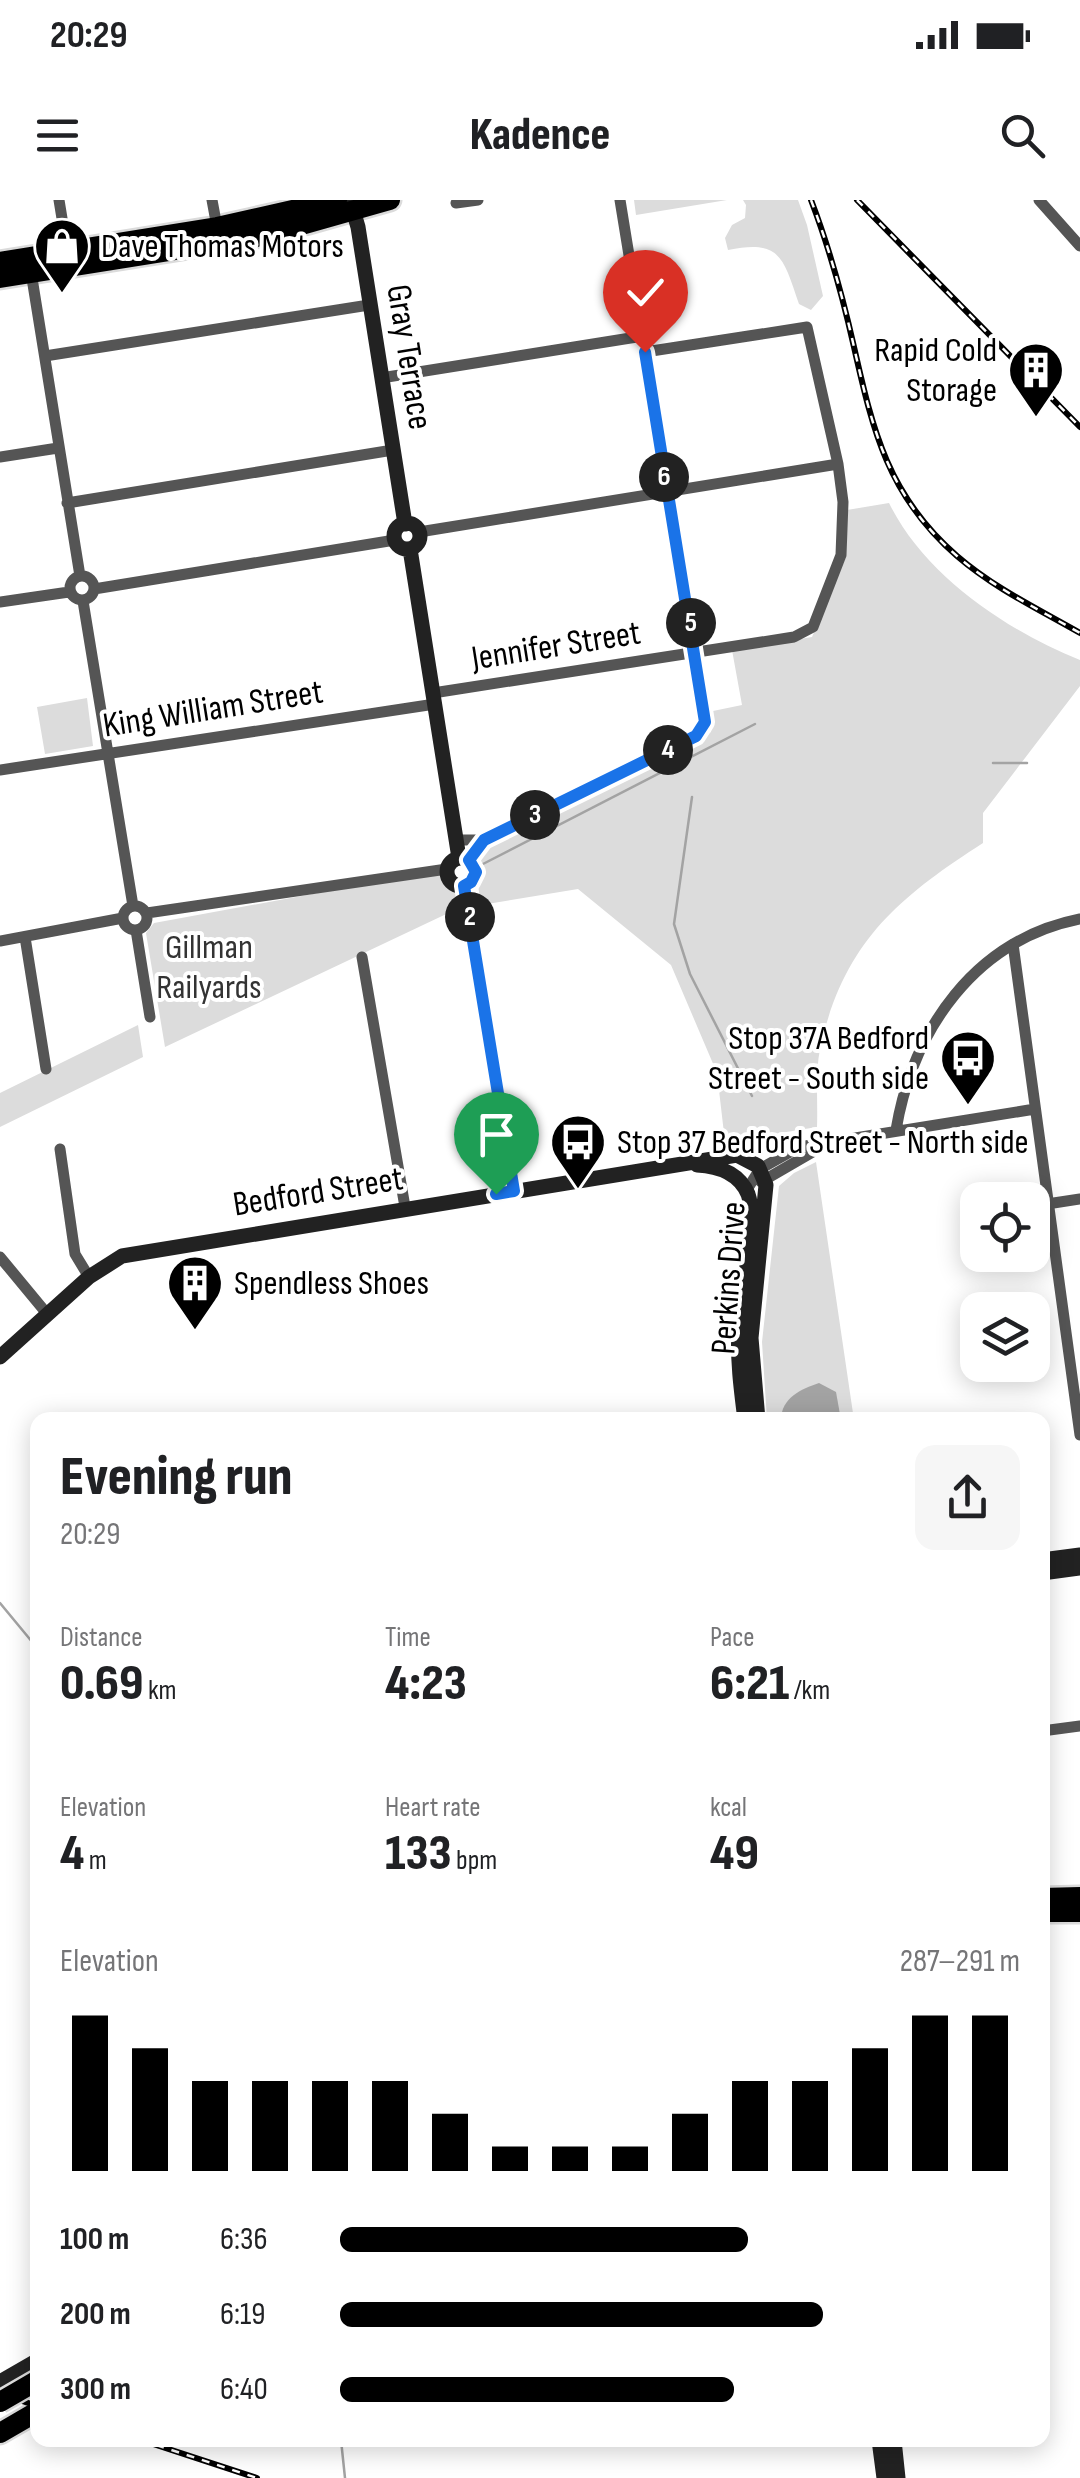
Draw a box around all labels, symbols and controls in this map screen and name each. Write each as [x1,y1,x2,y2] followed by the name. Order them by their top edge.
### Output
[50,13,127,58] text: 20:29
[30,108,85,163] icon: menu
[470,108,610,163] text: Kadence
[995,108,1050,163] icon: search
[32,216,92,295] shop icon: Dave Thomas Motors
[101,225,344,268] place label: Dave Thomas Motors
[603,250,688,353] pin
[618,265,673,320] icon: check
[376,281,442,433] street label: Gray Terrace
[874,329,997,412] place label: Rapid Cold Storage
[1006,340,1066,419] building icon: Rapid Cold Storage
[639,452,689,502] pin: 6
[657,460,671,493] text: 6
[666,598,716,648] pin: 5
[685,606,697,639] text: 5
[467,611,644,681] street label: Jennifer Street
[100,670,326,748] street label: King William Street
[643,725,693,775] pin: 4
[661,733,675,766] text: 4
[510,790,560,840] pin: 3
[529,798,541,831] text: 3
[445,892,495,942] pin: 2
[464,900,476,933] text: 2
[156,926,262,1009] park label: Gillman Railyards
[708,1017,929,1100] place label: Stop 37A Bedford Street - South side
[938,1028,998,1107] bus stop icon: Stop 37A Bedford Street - South side
[454,1092,539,1195] pin
[469,1107,524,1162] icon: arrive
[548,1112,608,1191] bus stop icon: Stop 37 Bedford Street - North side
[617,1121,1029,1164] place label: Stop 37 Bedford Street - North side
[230,1157,406,1227] street label: Bedford Street
[960,1182,1050,1382] map controls
[960,1182,1050,1272] button: locate
[702,1200,756,1356] street label: Perkins Drive
[165,1253,225,1332] building icon: Spendless Shoes
[234,1262,429,1305] place label: Spendless Shoes
[960,1292,1050,1382] button: layers
[60,1444,293,1511] text: Evening run
[915,1445,1020,1550] button: share
[60,1515,120,1554] text: 20:29
[60,1621,143,1654] text: Distance
[385,1621,431,1654] text: Time
[710,1621,755,1654] text: Pace
[60,1654,143,1714] text: 0.69
[385,1654,467,1714] text: 4:23
[710,1654,789,1714] text: 6:21
[143,1674,177,1707] text: km
[789,1674,830,1707] text: /km
[60,1791,146,1824] text: Elevation
[385,1791,481,1824] text: Heart rate
[710,1791,747,1824] text: kcal
[60,1824,84,1884] text: 4
[385,1824,452,1884] text: 133
[710,1824,759,1884] text: 49
[84,1844,107,1877] text: m
[452,1844,497,1877] text: bpm
[60,1942,159,1981] text: Elevation
[900,1942,1020,1981] text: 287–291 m
[60,2220,129,2259] text: 100 m
[220,2220,267,2259] text: 6:36
[60,2295,131,2334] text: 200 m
[220,2295,265,2334] text: 6:19
[60,2370,131,2409] text: 300 m
[220,2370,268,2409] text: 6:40

